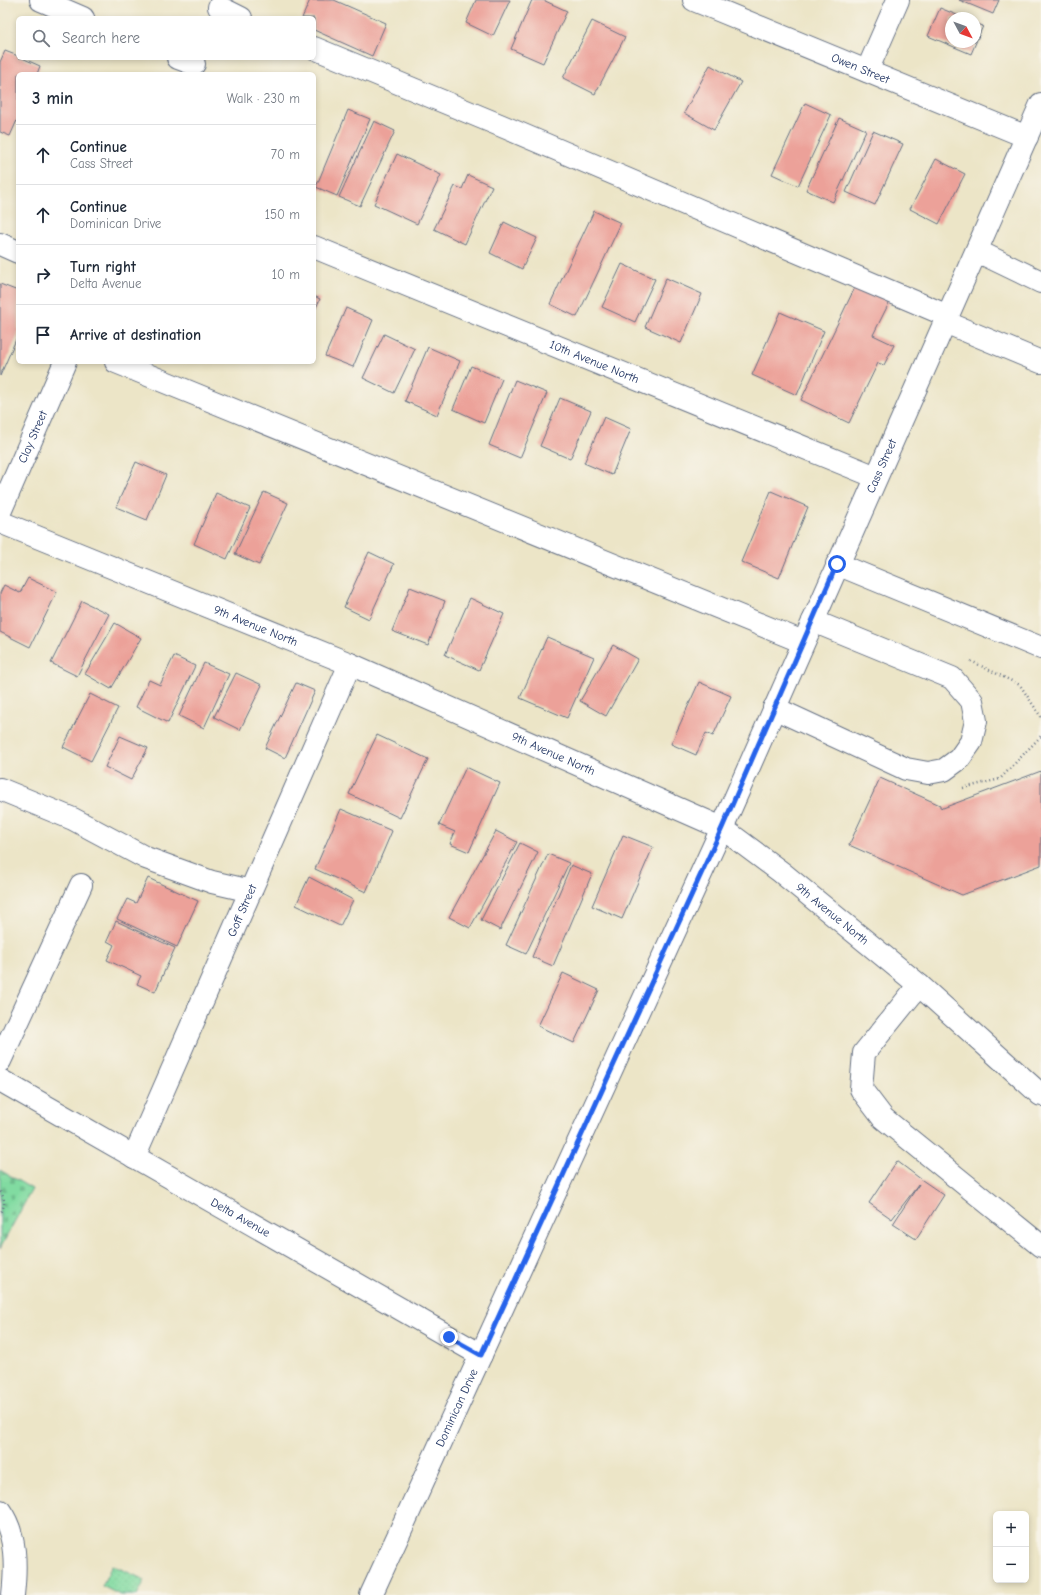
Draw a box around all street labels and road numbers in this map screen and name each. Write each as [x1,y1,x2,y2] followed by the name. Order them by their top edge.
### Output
[829,50,892,87] street label: Owen Street
[548,337,641,386] street label: 10th Avenue North
[15,408,50,465] street label: Clay Street
[863,436,900,495] street label: Cass Street
[212,602,300,649] street label: 9th Avenue North
[510,729,597,778] street label: 9th Avenue North
[793,880,871,948] street label: 9th Avenue North
[224,882,260,939] street label: Goff Street
[208,1195,273,1240] street label: Delta Avenue
[433,1366,481,1449] street label: Dominican Drive

